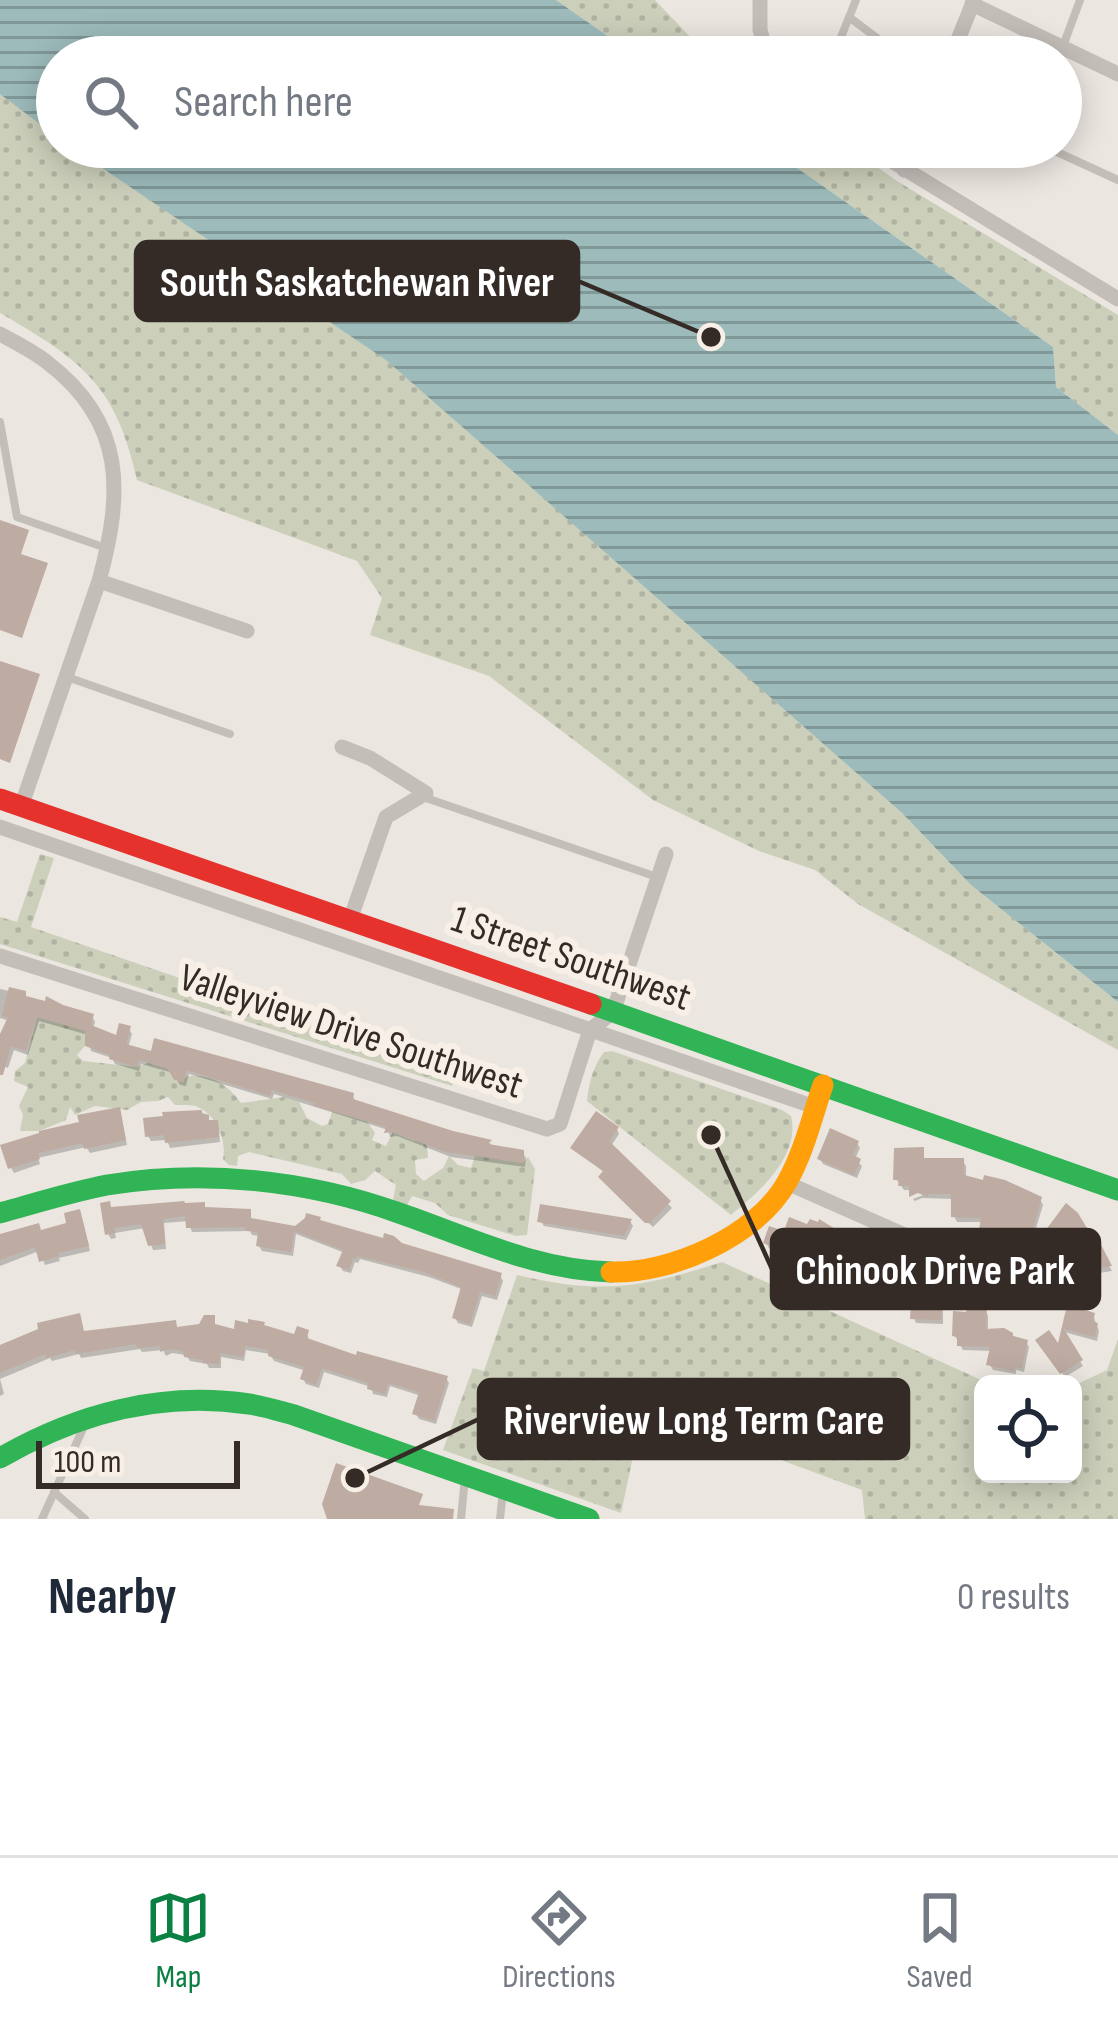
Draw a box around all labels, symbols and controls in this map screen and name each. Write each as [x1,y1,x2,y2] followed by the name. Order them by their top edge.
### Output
[36,36,1082,168] search box
[78,69,144,135] icon: search
[174,75,353,130] text: Search here
[136,242,578,320] callout: South Saskatchewan River
[160,258,554,309] text: South Saskatchewan River
[445,896,697,1022] street label: 1 Street Southwest
[174,954,528,1110] street label: Valleyview Drive Southwest
[772,1230,1099,1308] callout: Chinook Drive Park
[795,1246,1075,1297] text: Chinook Drive Park
[974,1375,1082,1483] map controls
[974,1375,1082,1483] button: locate
[479,1380,908,1458] callout: Riverview Long Term Care
[504,1396,884,1447] text: Riverview Long Term Care
[36,1435,240,1488] scale bar
[54,1442,121,1482] text: 100 m
[48,1567,177,1628] text: Nearby
[957,1574,1070,1621] text: 0 results
[145,1885,211,1997] tab: Map
[502,1885,616,1997] tab: Directions
[906,1885,973,1997] tab: Saved

